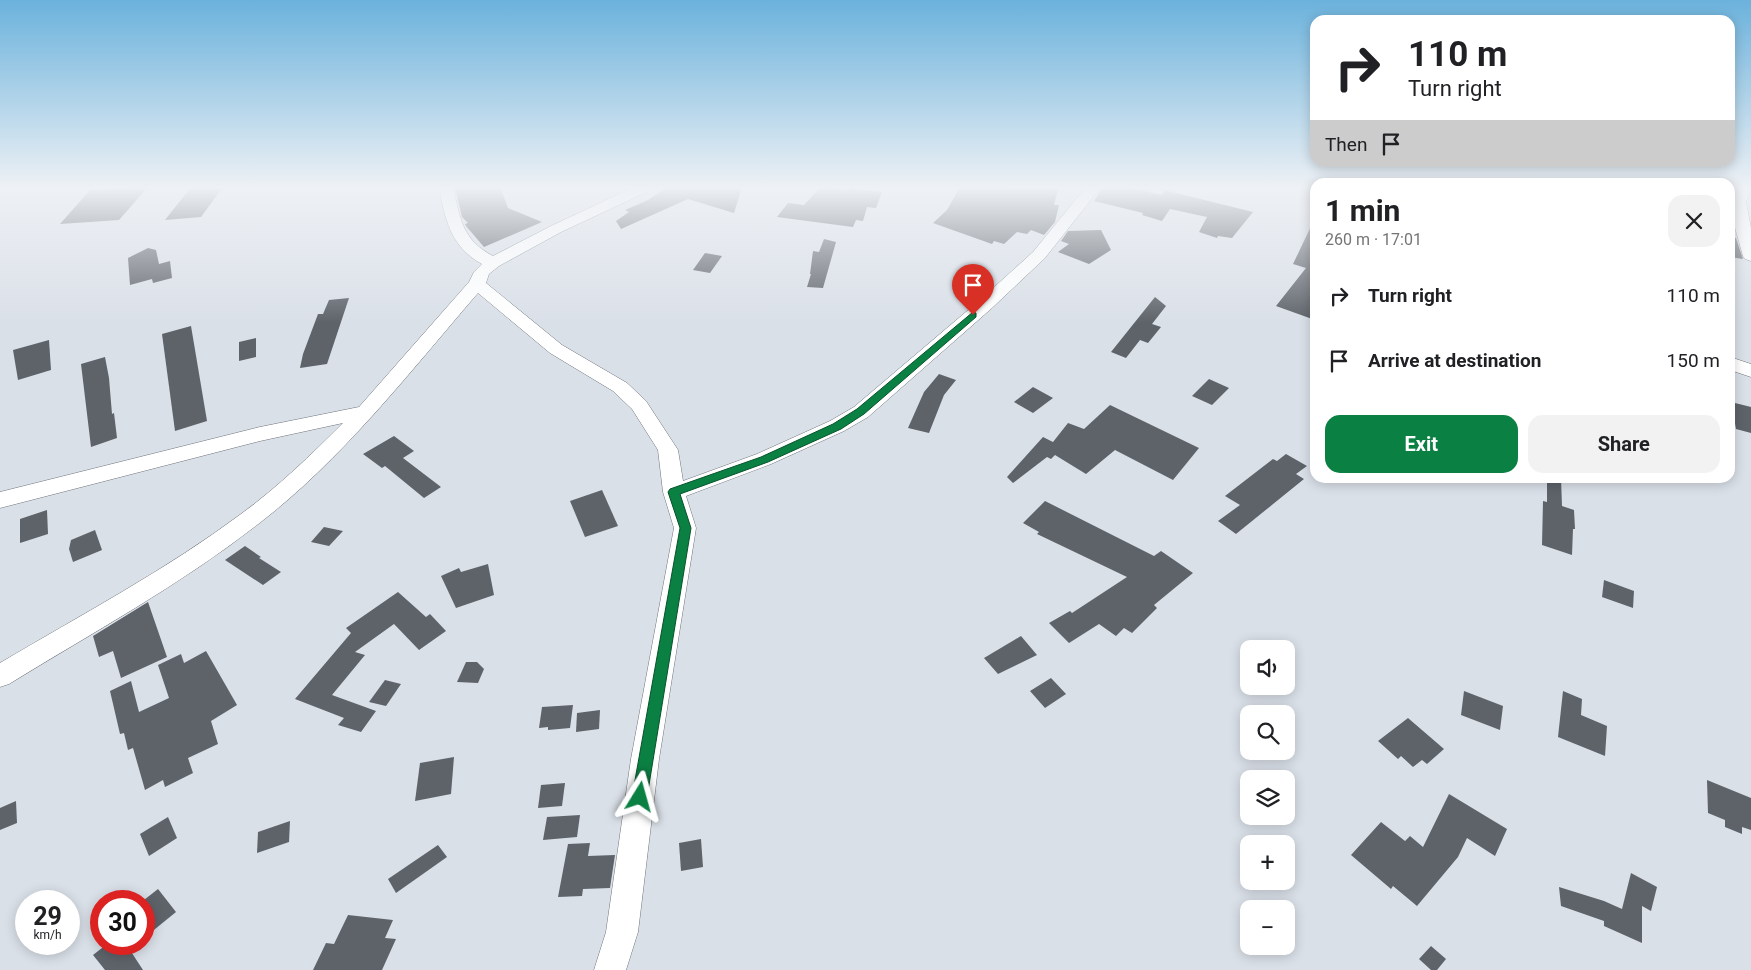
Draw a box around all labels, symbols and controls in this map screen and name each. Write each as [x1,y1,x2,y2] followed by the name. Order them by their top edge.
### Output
[1408,34,1507,75] text: 110 m
[1325,35,1390,100] icon: right
[1408,76,1502,101] text: Turn right
[1377,130,1405,158] icon: arrive
[1325,133,1367,156] text: Then
[1325,193,1400,228] text: 1 min
[1668,195,1720,247] button: close
[1325,230,1422,249] text: 260 m · 17:01
[952,264,994,315] pin
[959,271,987,299] icon: arrive
[1325,282,1353,310] icon: right
[1368,284,1452,307] text: Turn right
[1667,284,1720,307] text: 110 m
[1325,347,1353,375] icon: arrive
[1368,349,1541,372] text: Arrive at destination
[1667,349,1720,372] text: 150 m
[1325,415,1518,473] button: Exit
[1528,415,1720,473] button: Share
[1240,640,1295,955] map controls
[1240,640,1295,695] button: sound
[1240,705,1295,760] button: search
[613,770,665,822] position arrow
[1240,770,1295,825] button: layers
[1240,835,1295,890] button: +
[90,890,155,955] speed limit sign: 30
[1240,900,1295,955] button: −
[33,902,62,931] text: 29
[33,928,62,942] text: km/h

